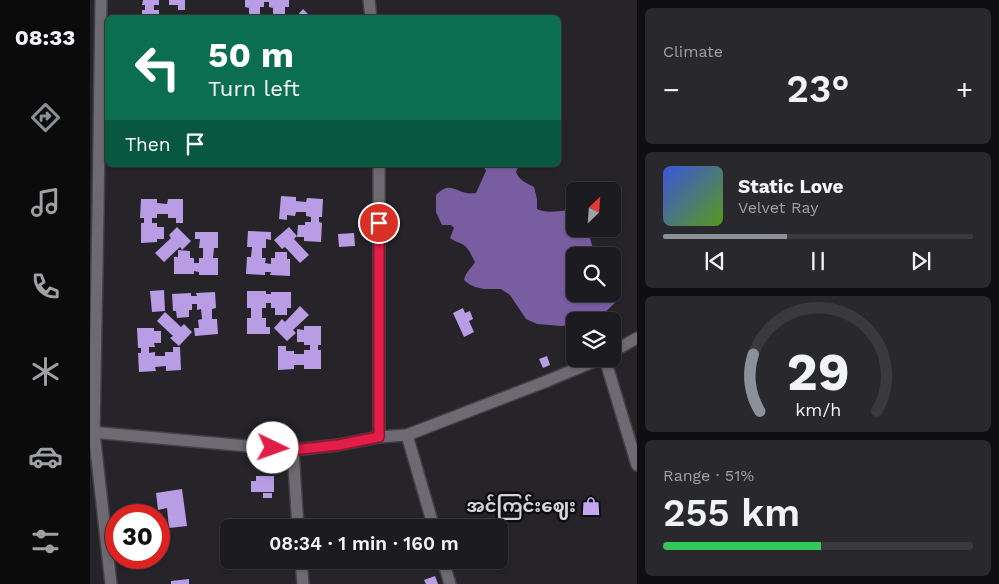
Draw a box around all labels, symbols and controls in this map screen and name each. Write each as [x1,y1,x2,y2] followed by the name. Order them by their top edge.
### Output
[15,25,75,50] text: 08:33
[208,34,294,76] text: 50 m
[125,35,190,100] icon: left
[663,42,723,61] text: Climate
[786,67,850,111] text: 23°
[663,73,680,106] text: −
[956,73,973,106] text: +
[208,76,300,101] text: Turn left
[28,100,63,135] icon: directions
[181,130,209,158] icon: arrive
[125,133,171,156] text: Then
[738,175,843,198] text: Static Love
[566,182,621,238] north arrow
[566,182,621,367] map controls
[28,185,63,220] icon: music
[738,198,818,217] text: Velvet Ray
[358,202,400,244] pin
[365,209,393,237] icon: arrive
[566,247,621,302] button: search
[701,247,729,275] icon: previous
[804,247,832,275] icon: pause
[907,247,935,275] icon: next
[28,269,63,304] icon: phone
[566,312,621,367] button: layers
[786,342,850,403] text: 29
[28,354,63,389] icon: climate
[795,399,841,420] text: km/h
[246,421,298,473] position arrow
[28,439,63,474] icon: car
[663,466,754,485] text: Range · 51%
[663,491,800,535] text: 255 km
[466,494,576,520] place label: အင်ကြင်းဈေး
[580,495,602,517] shop icon: အင်ကြင်းဈေး
[105,504,170,569] speed limit sign: 30
[28,524,63,559] icon: filters
[269,532,459,555] text: 08:34 · 1 min · 160 m

